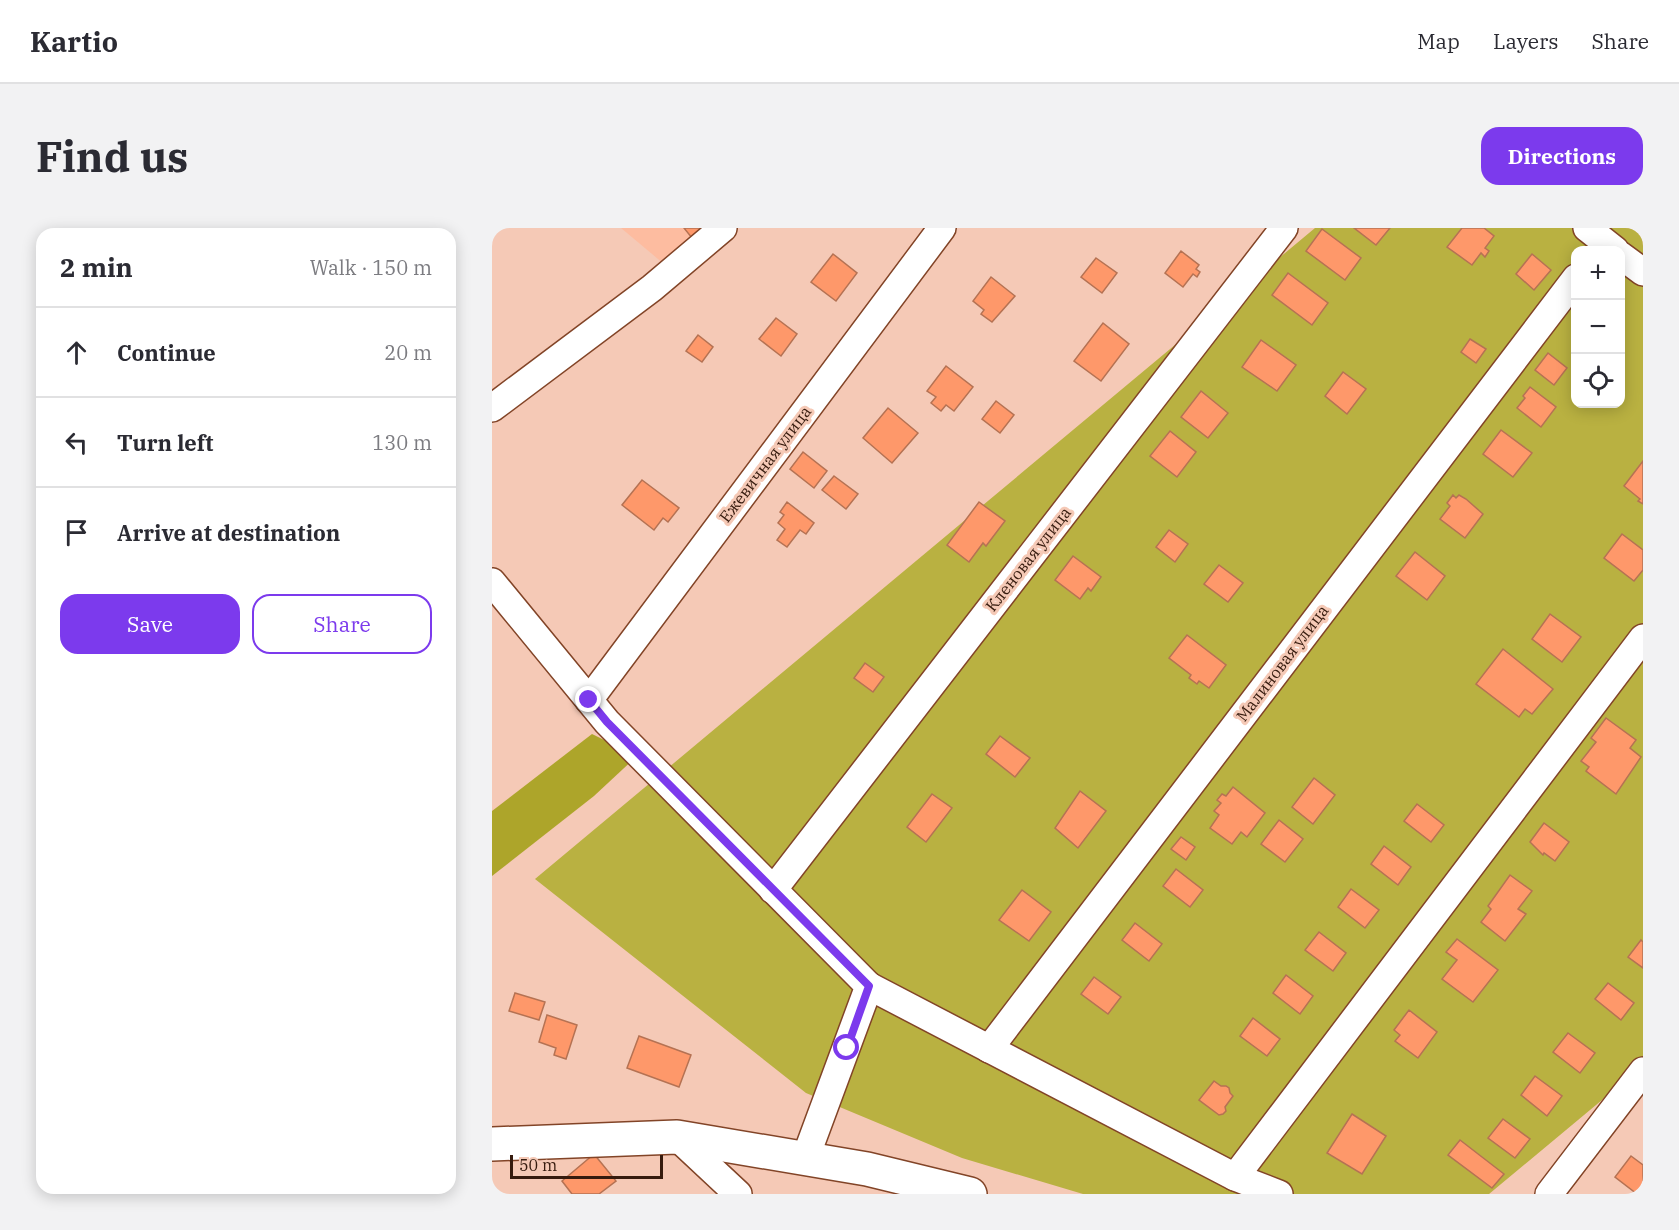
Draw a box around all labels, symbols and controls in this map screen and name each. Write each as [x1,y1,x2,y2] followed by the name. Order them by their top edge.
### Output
[30,23,118,60] text: Kartio
[1417,27,1460,55] text: Map
[1493,27,1559,55] text: Layers
[1592,27,1649,55] text: Share
[1481,127,1643,185] button: Directions
[36,129,188,184] text: Find us
[1571,246,1625,408] map controls
[1571,246,1625,300] button: +
[60,250,133,284] text: 2 min
[310,254,432,281] text: Walk · 150 m
[1571,300,1625,354] button: −
[60,336,93,369] icon: ahead
[117,338,216,367] text: Continue
[384,339,432,366] text: 20 m
[1571,354,1625,408] button: locate
[715,402,815,526] street label: Ежевичная улица
[60,426,93,459] icon: left
[117,428,213,457] text: Turn left
[372,429,432,456] text: 130 m
[981,502,1075,615] street label: Кленовая улица
[60,516,93,549] icon: arrive
[117,518,340,547] text: Arrive at destination
[60,594,240,654] button: Save
[252,594,432,654] button: Share
[1232,601,1332,725] street label: Малиновая улица
[575,686,601,712] route end
[833,1034,859,1060] route start
[510,1152,663,1180] scale bar
[519,1155,557,1175] text: 50 m

